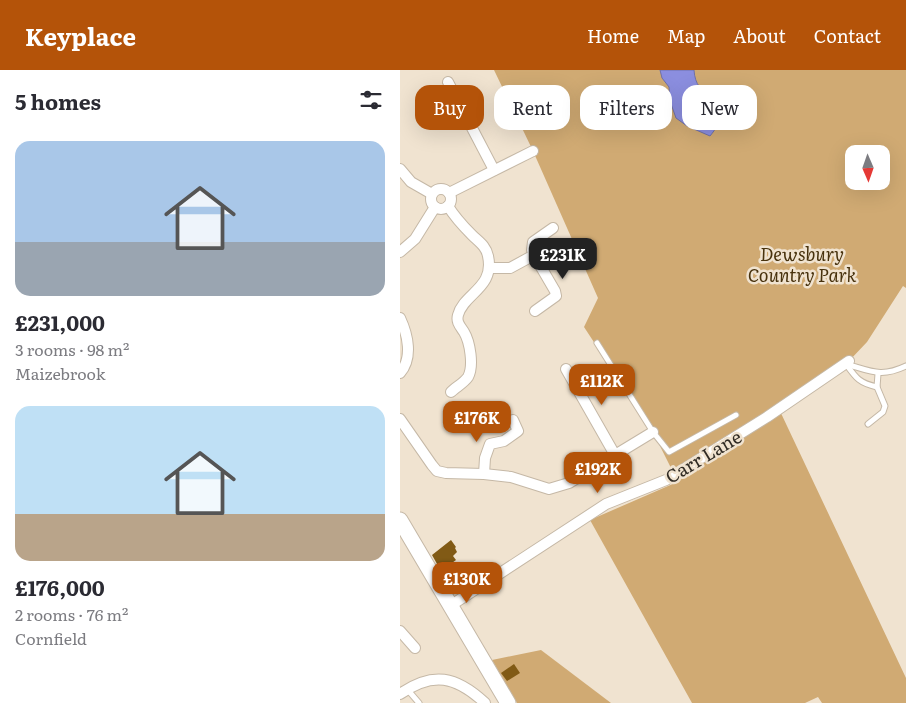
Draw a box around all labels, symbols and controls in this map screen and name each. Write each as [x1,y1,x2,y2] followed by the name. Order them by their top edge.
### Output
[25,18,136,53] text: Keyplace
[587,22,639,49] text: Home
[667,22,705,49] text: Map
[733,22,786,49] text: About
[814,22,881,49] text: Contact
[15,85,101,116] text: 5 homes
[415,85,484,130] chip: Buy
[494,85,570,130] chip: Rent
[580,85,672,130] chip: Filters
[682,85,757,130] chip: New
[357,86,385,114] icon: filters
[845,145,890,190] north arrow
[845,145,890,190] map controls
[155,173,245,263] icon: home
[528,238,598,280] pin: £231K
[748,240,856,288] park label: Dewsbury Country Park
[540,242,586,266] text: £231K
[15,306,105,337] text: £231,000
[15,337,129,361] text: 3 rooms · 98 m²
[15,361,106,385] text: Maizebrook
[567,364,637,406] pin: £112K
[580,368,624,392] text: £112K
[442,400,512,443] pin: £176K
[454,405,500,429] text: £176K
[660,423,746,489] street label: Carr Lane
[155,438,245,528] icon: home
[563,452,633,494] pin: £192K
[575,456,621,480] text: £192K
[432,562,502,604] pin: £130K
[443,566,491,590] text: £130K
[15,571,105,602] text: £176,000
[15,602,128,626] text: 2 rooms · 76 m²
[15,626,87,650] text: Cornfield

